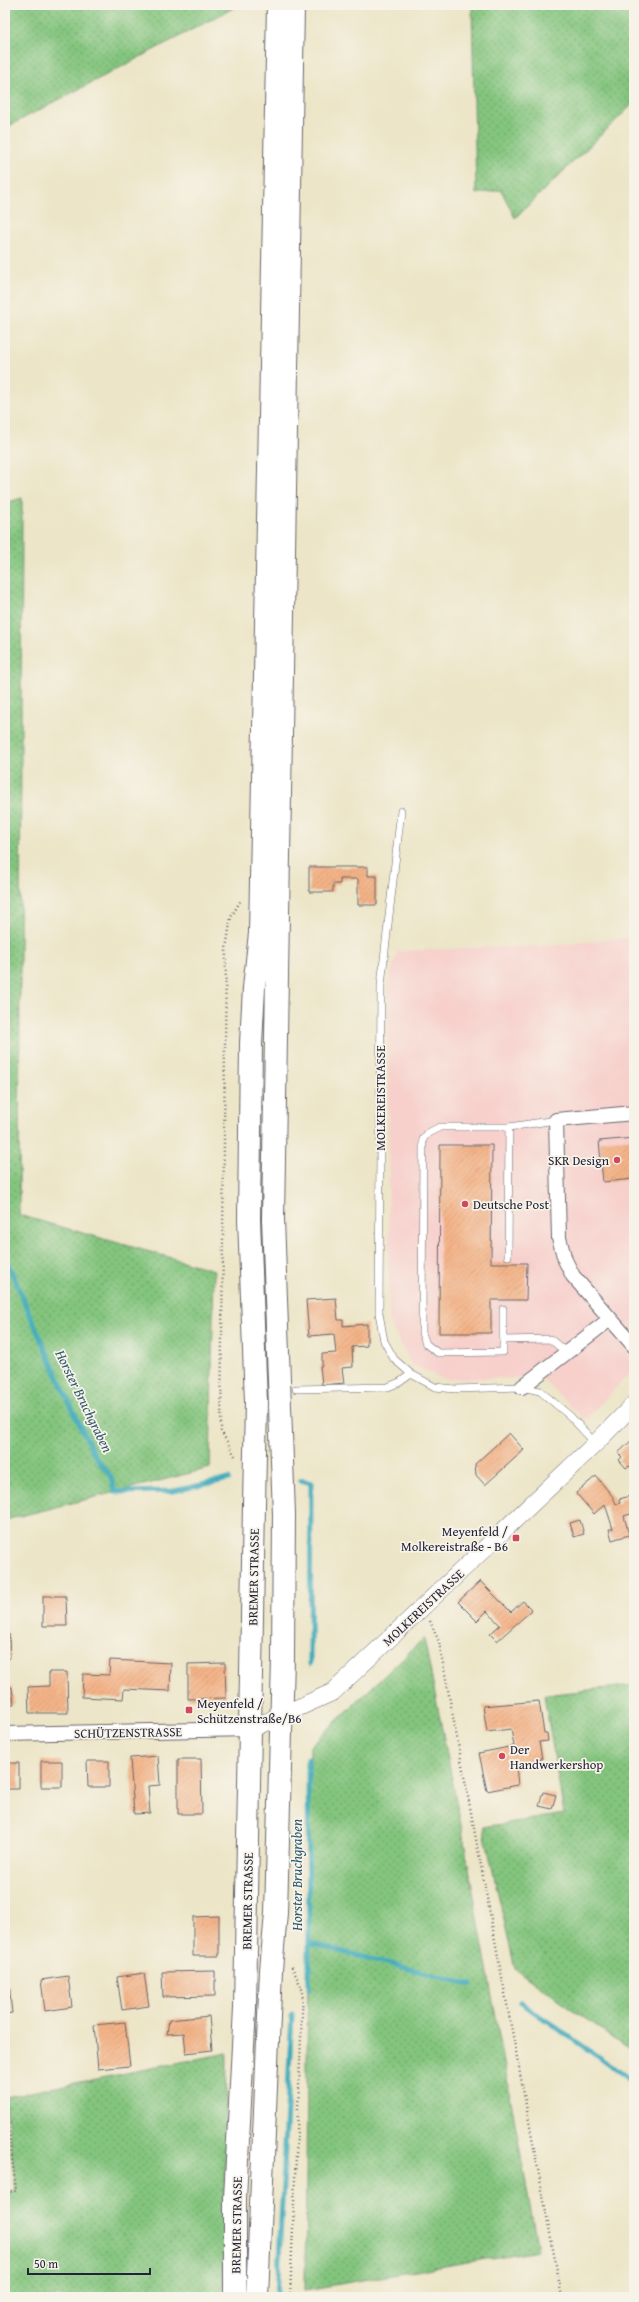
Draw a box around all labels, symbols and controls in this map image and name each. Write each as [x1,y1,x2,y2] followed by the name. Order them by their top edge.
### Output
[371,1045,390,1151] street label: MOLKEREISTRASSE
[548,1151,610,1170] place label: SKR Design
[612,1155,622,1165] marker: SKR Design
[473,1195,549,1214] place label: Deutsche Post
[460,1199,470,1209] marker: Deutsche Post
[50,1345,118,1456] water label: Horster Bruchgraben
[401,1522,508,1556] place label: Meyenfeld / Molkereistraße - B6
[243,1528,264,1626] street label: BREMER STRASSE
[511,1533,521,1543] marker: Meyenfeld / Molkereistraße - B6
[378,1564,469,1650] street label: MOLKEREISTRASSE
[197,1694,302,1728] place label: Meyenfeld / Schützenstraße/B6
[184,1705,194,1715] marker: Meyenfeld / Schützenstraße/B6
[74,1722,183,1743] street label: SCHÜTZENSTRASSE
[510,1740,603,1774] place label: Der Handwerkershop
[497,1751,507,1761] marker: Der Handwerkershop
[287,1819,307,1932] water label: Horster Bruchgraben
[237,1852,258,1950] street label: BREMER STRASSE
[226,2176,247,2274] street label: BREMER STRASSE
[28,2250,150,2276] scale bar
[34,2255,58,2272] text: 50 m

